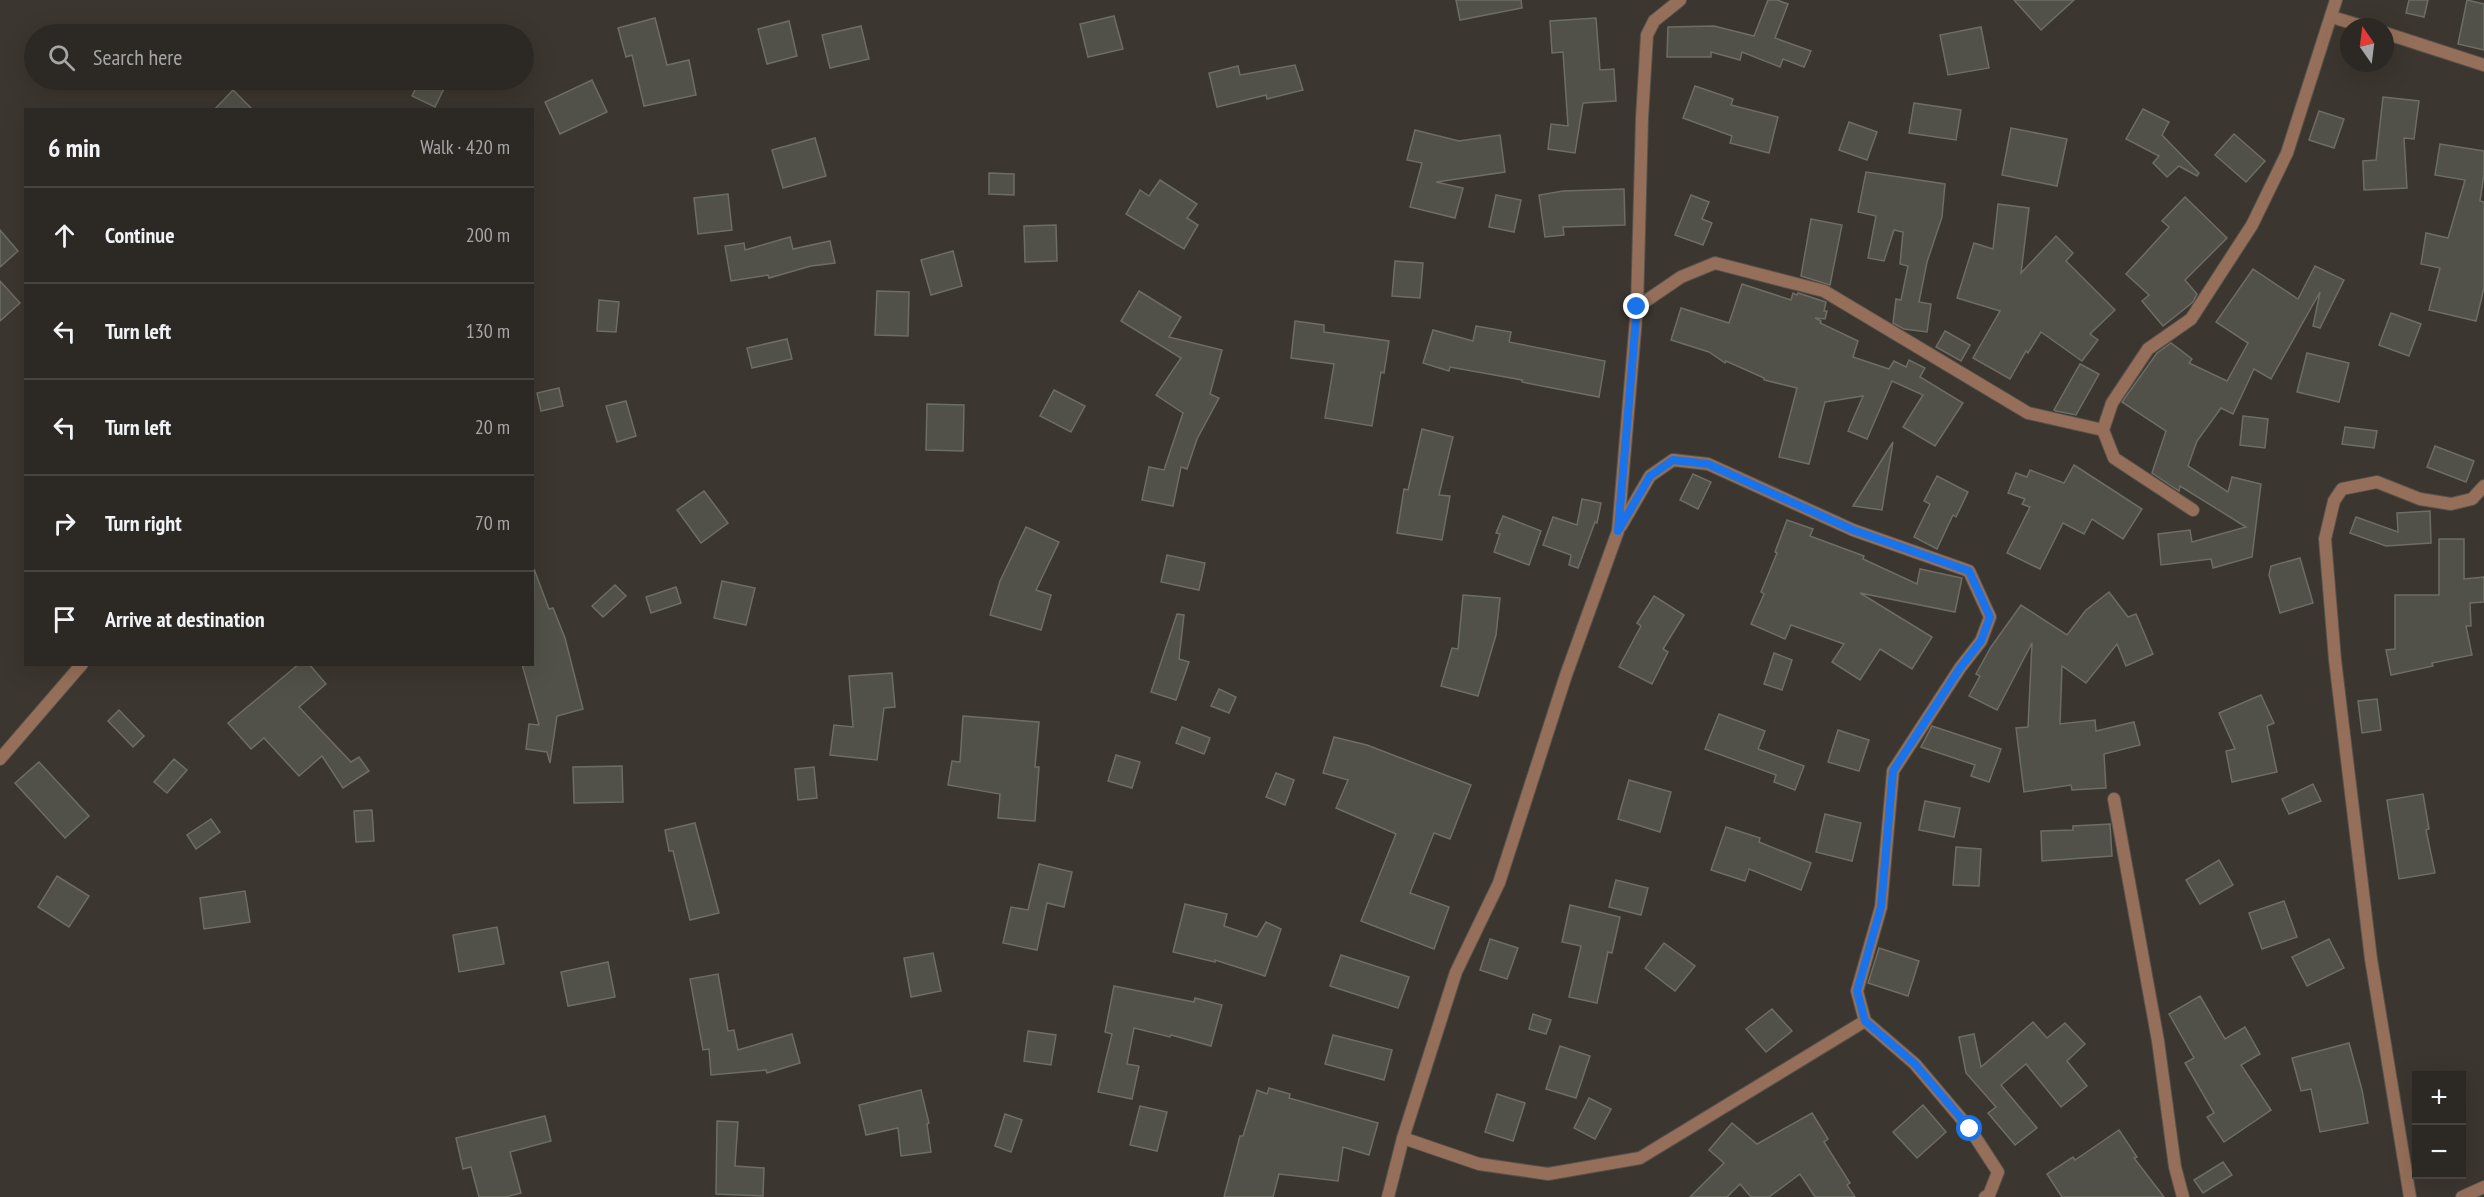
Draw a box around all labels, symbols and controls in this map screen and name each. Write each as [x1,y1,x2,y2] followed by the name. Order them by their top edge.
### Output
[2340,18,2394,72] north arrow
[24,24,534,90] search box
[45,41,78,74] icon: search
[93,43,182,71] text: Search here
[48,131,101,164] text: 6 min
[420,134,510,160] text: Walk · 420 m
[48,219,81,252] icon: ahead
[105,221,175,249] text: Continue
[466,222,510,248] text: 200 m
[1623,293,1649,319] route end
[48,315,81,348] icon: left
[105,317,171,345] text: Turn left
[466,318,510,344] text: 130 m
[48,411,81,444] icon: left
[105,413,171,441] text: Turn left
[475,414,510,440] text: 20 m
[48,507,81,540] icon: right
[105,509,182,537] text: Turn right
[475,510,510,536] text: 70 m
[48,603,81,636] icon: arrive
[105,605,265,633] text: Arrive at destination
[2412,1071,2466,1179] map controls
[2412,1071,2466,1125] button: +
[1956,1115,1982,1141] route start
[2412,1125,2466,1179] button: −

